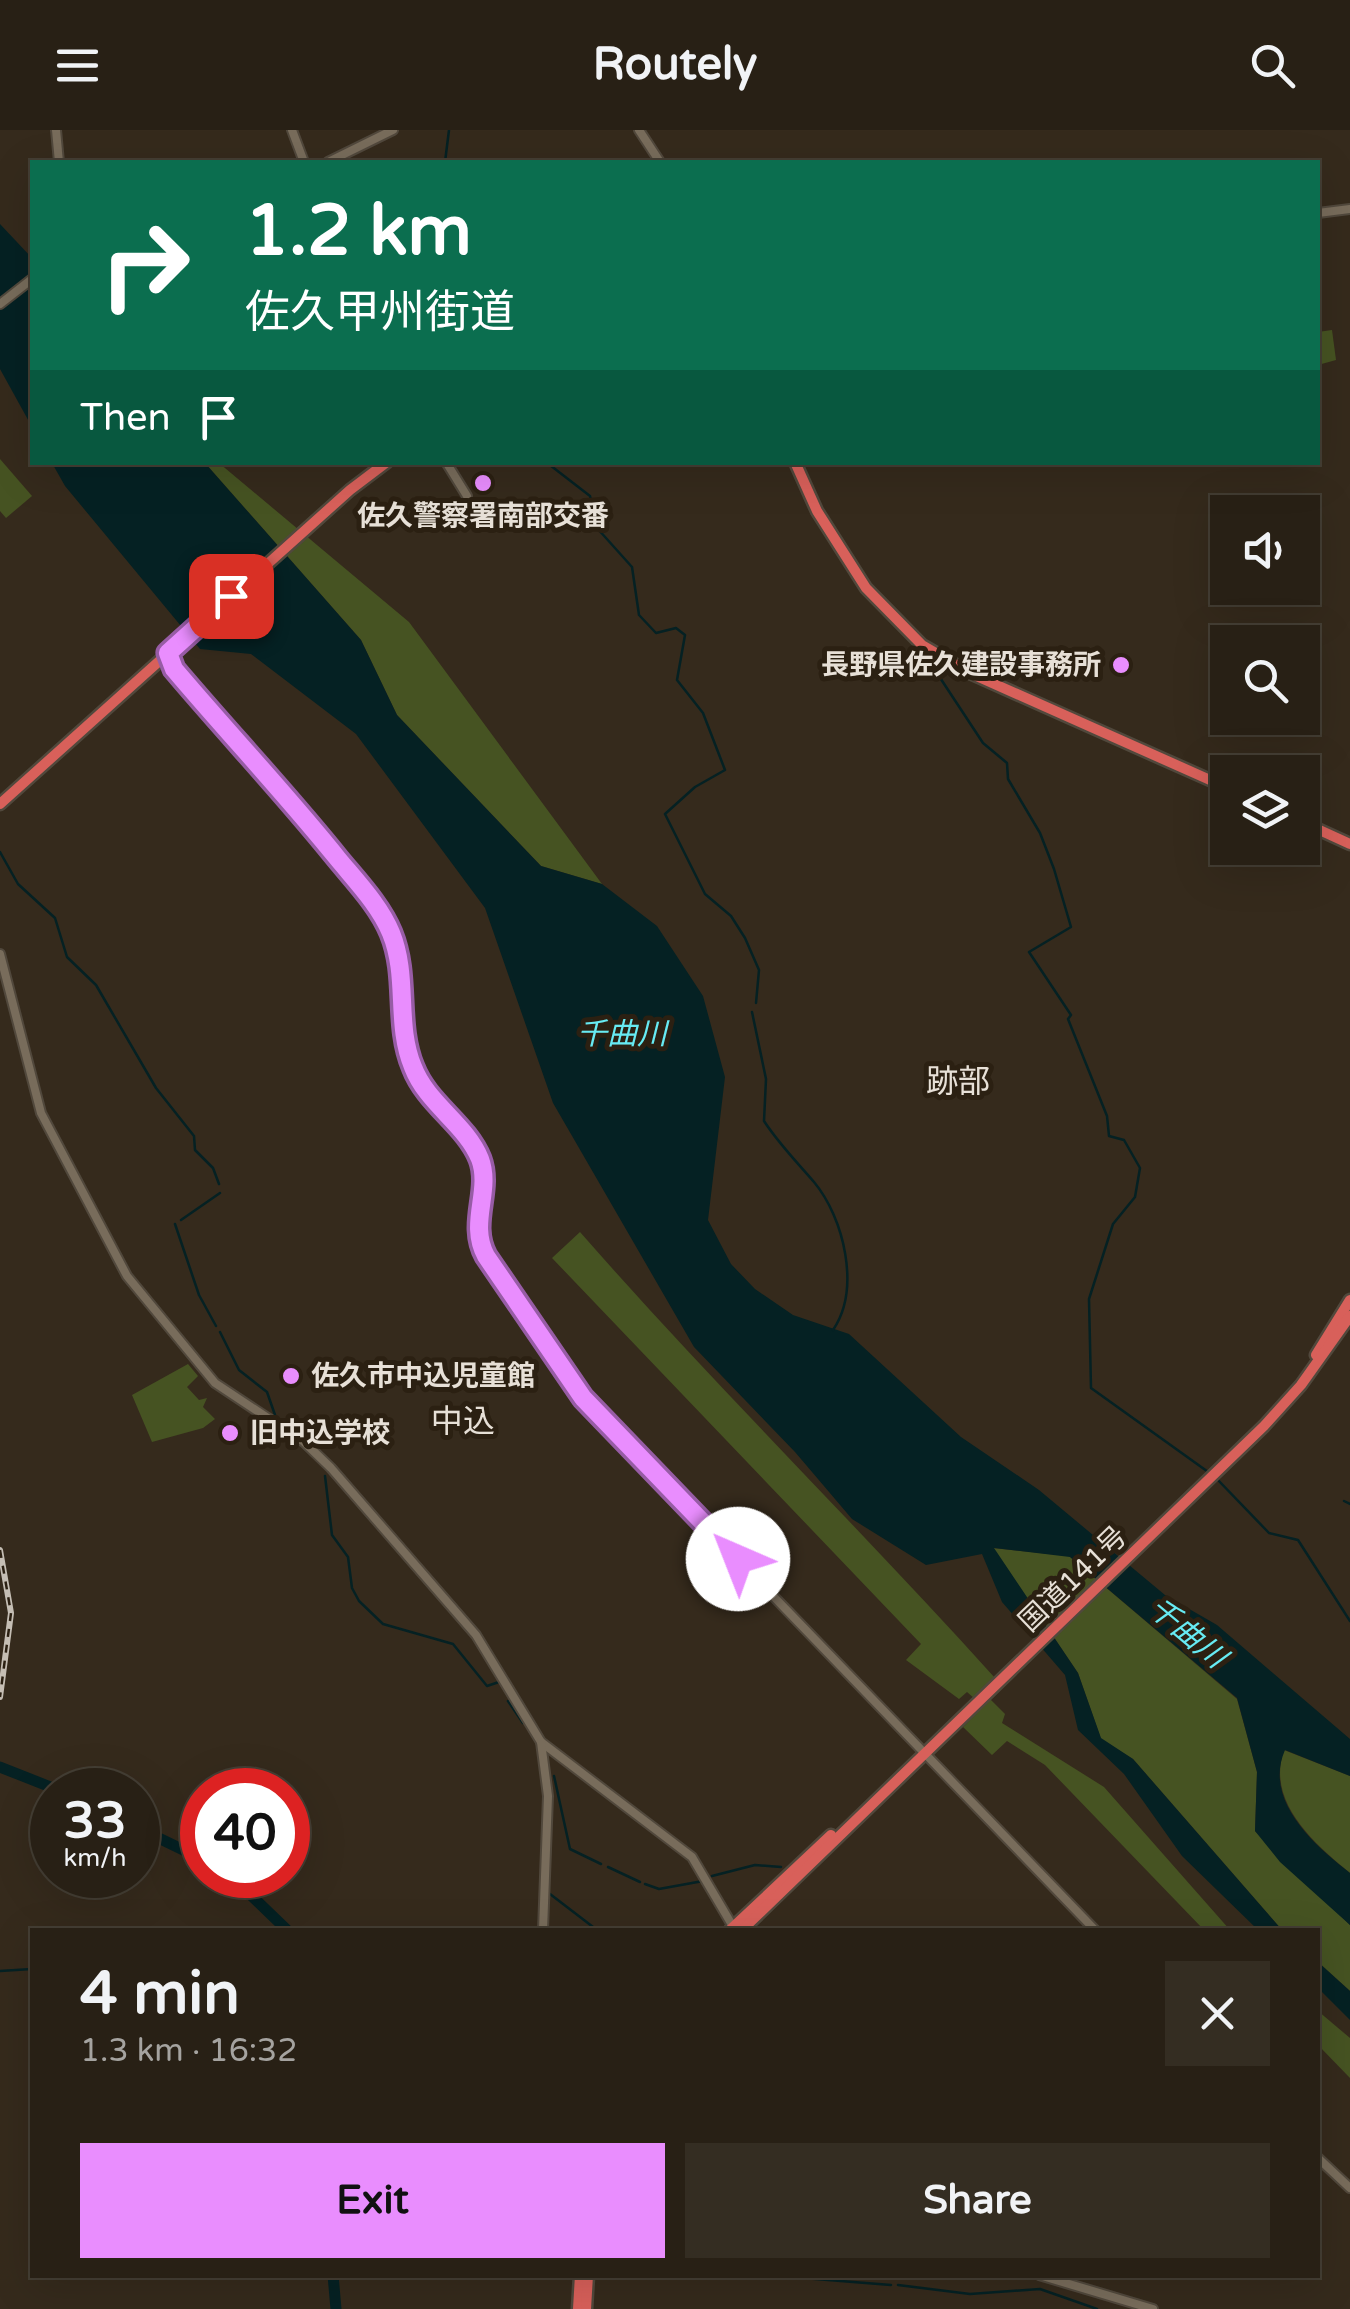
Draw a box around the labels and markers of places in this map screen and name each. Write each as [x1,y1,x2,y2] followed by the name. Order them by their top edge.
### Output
[472,472,494,494] marker: 佐久警察署南部交番
[357,499,609,533] place label: 佐久警察署南部交番
[189,554,274,639] pin
[821,648,1101,682] place label: 長野県佐久建設事務所
[1110,654,1132,676] marker: 長野県佐久建設事務所
[311,1359,535,1393] place label: 佐久市中込児童館
[280,1365,302,1387] marker: 佐久市中込児童館
[250,1416,390,1450] place label: 旧中込学校
[219,1422,241,1444] marker: 旧中込学校

